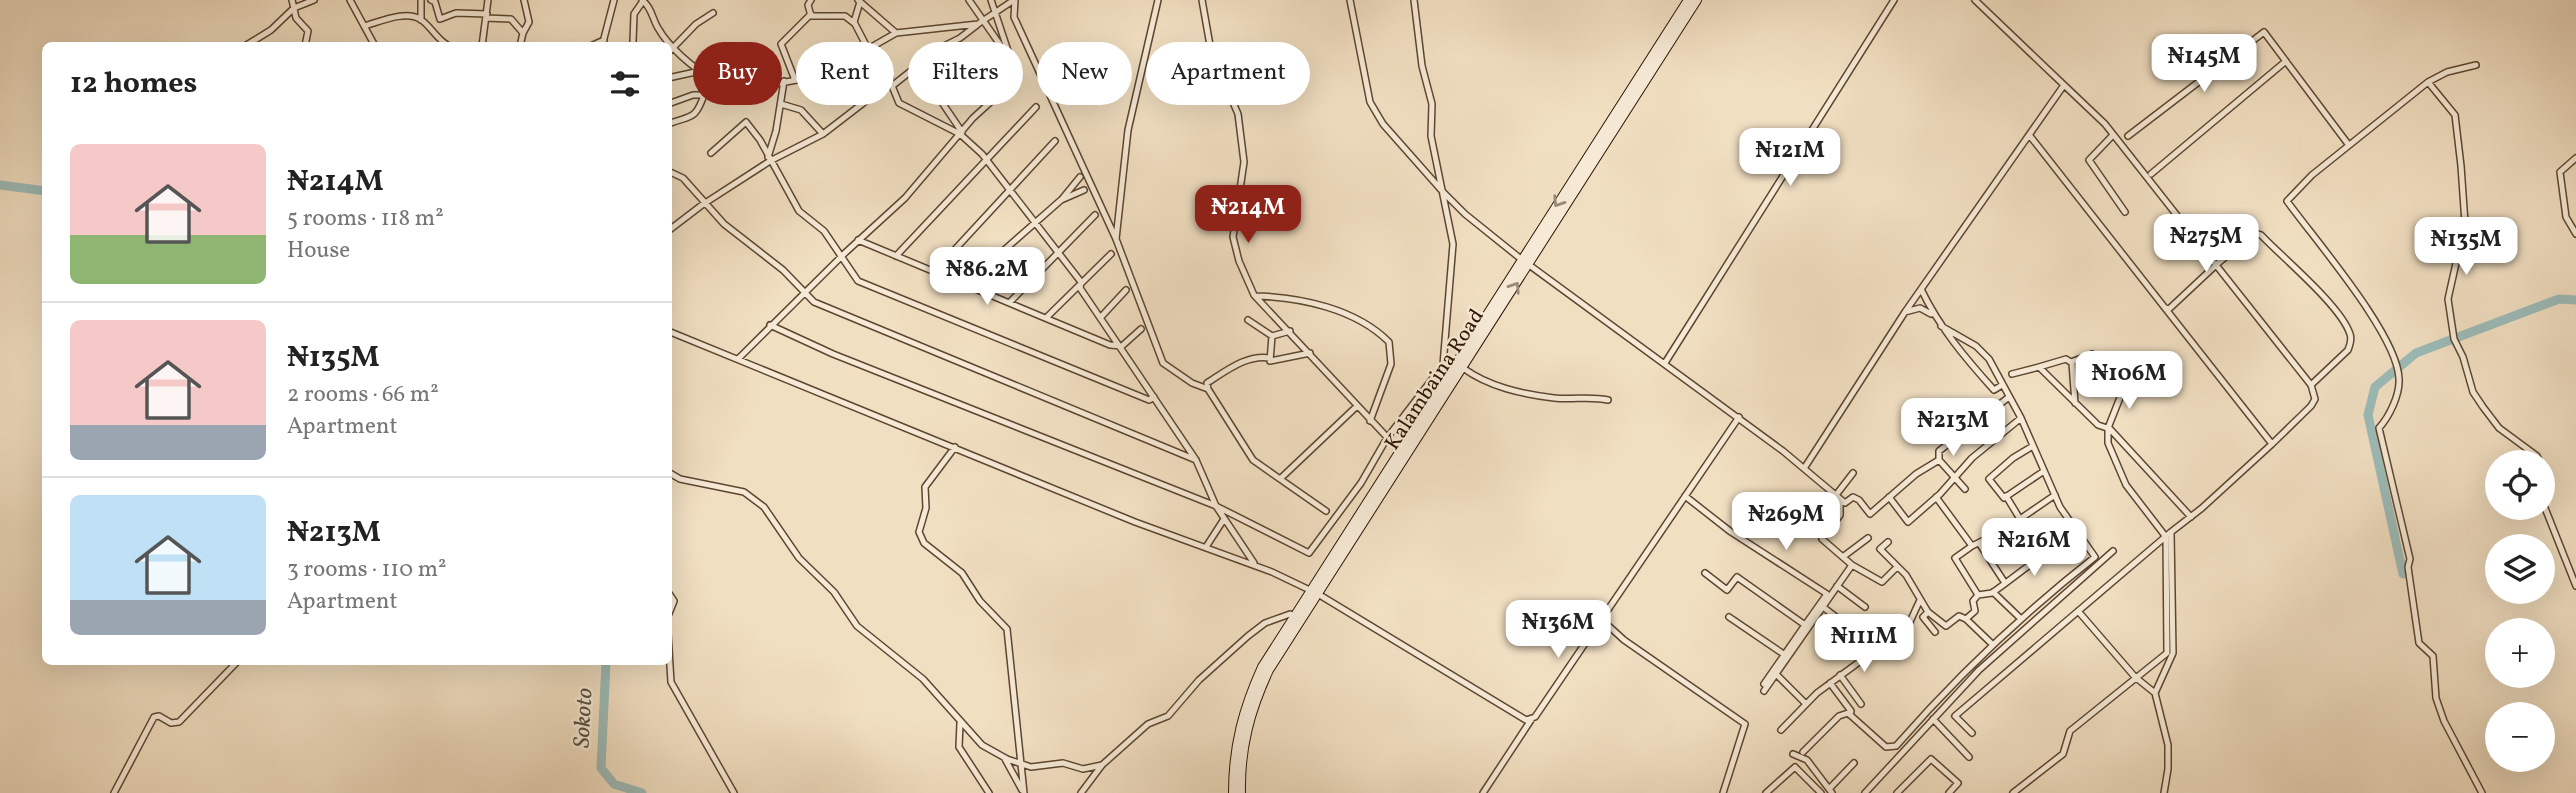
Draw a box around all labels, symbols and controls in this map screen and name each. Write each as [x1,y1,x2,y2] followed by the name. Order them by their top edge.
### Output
[2155,34,2253,94] pin: ₦145M
[2168,41,2240,73] text: ₦145M
[693,42,782,105] chip: Buy
[796,42,894,105] chip: Rent
[908,42,1023,105] chip: Filters
[1037,42,1132,105] chip: New
[1146,42,1310,105] chip: Apartment
[70,63,197,105] text: 12 homes
[606,65,644,103] icon: filters
[1741,128,1839,188] pin: ₦121M
[1755,135,1825,167] text: ₦121M
[287,161,384,203] text: ₦214M
[126,172,210,256] icon: home
[1199,186,1297,245] pin: ₦214M
[1211,192,1285,224] text: ₦214M
[1554,194,1567,207] one-way arrow
[287,203,444,235] text: 5 rooms · 118 m²
[2157,215,2255,274] pin: ₦275M
[2417,218,2515,277] pin: ₦135M
[2170,221,2242,253] text: ₦275M
[2431,224,2501,256] text: ₦135M
[287,235,350,267] text: House
[930,247,1044,307] pin: ₦86.2M
[946,254,1028,286] text: ₦86.2M
[1506,282,1519,295] one-way arrow
[1378,304,1492,456] street label: Kalambaina Road
[287,337,380,379] text: ₦135M
[126,348,210,432] icon: home
[2080,352,2178,411] pin: ₦106M
[2091,358,2167,390] text: ₦106M
[287,379,439,411] text: 2 rooms · 66 m²
[1904,398,2002,458] pin: ₦213M
[1917,405,1989,437] text: ₦213M
[287,411,398,443] text: Apartment
[2485,450,2555,772] map controls
[2485,450,2555,520] button: locate
[1737,492,1835,552] pin: ₦269M
[1748,499,1824,531] text: ₦269M
[287,512,381,554] text: ₦213M
[1985,518,2083,578] pin: ₦216M
[126,523,210,607] icon: home
[1998,525,2070,557] text: ₦216M
[2485,534,2555,604] button: layers
[287,554,447,586] text: 3 rooms · 110 m²
[287,586,398,618] text: Apartment
[1509,600,1607,660] pin: ₦136M
[1522,607,1594,639] text: ₦136M
[1815,614,1913,674] pin: ₦111M
[2485,618,2555,688] button: +
[1831,621,1897,653] text: ₦111M
[566,687,602,749] water label: Sokoto
[2485,702,2555,772] button: −

